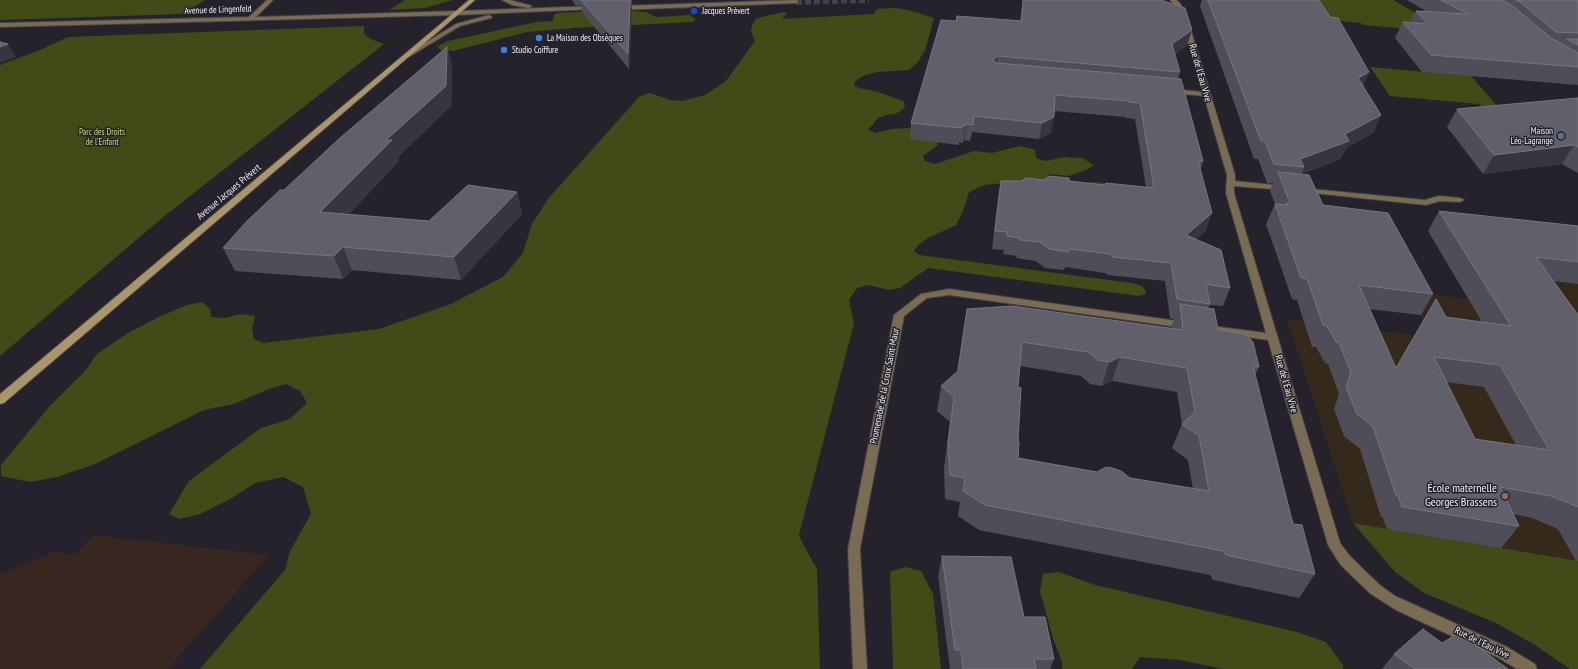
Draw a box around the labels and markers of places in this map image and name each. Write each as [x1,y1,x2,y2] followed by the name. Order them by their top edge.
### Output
[689,6,699,16] marker: Jacques Prévert
[702,6,749,16] place label: Jacques Prévert
[534,33,544,43] marker: La Maison des Obsèques
[547,33,623,43] place label: La Maison des Obsèques
[499,45,509,55] marker: Studio Coiffure
[512,45,558,55] place label: Studio Coiffure
[1511,126,1553,147] place label: Maison Léo-Lagrange
[1556,131,1566,141] marker: Maison Léo-Lagrange
[1425,482,1497,510] place label: École maternelle Georges Brassens
[1500,491,1510,501] marker: École maternelle Georges Brassens

